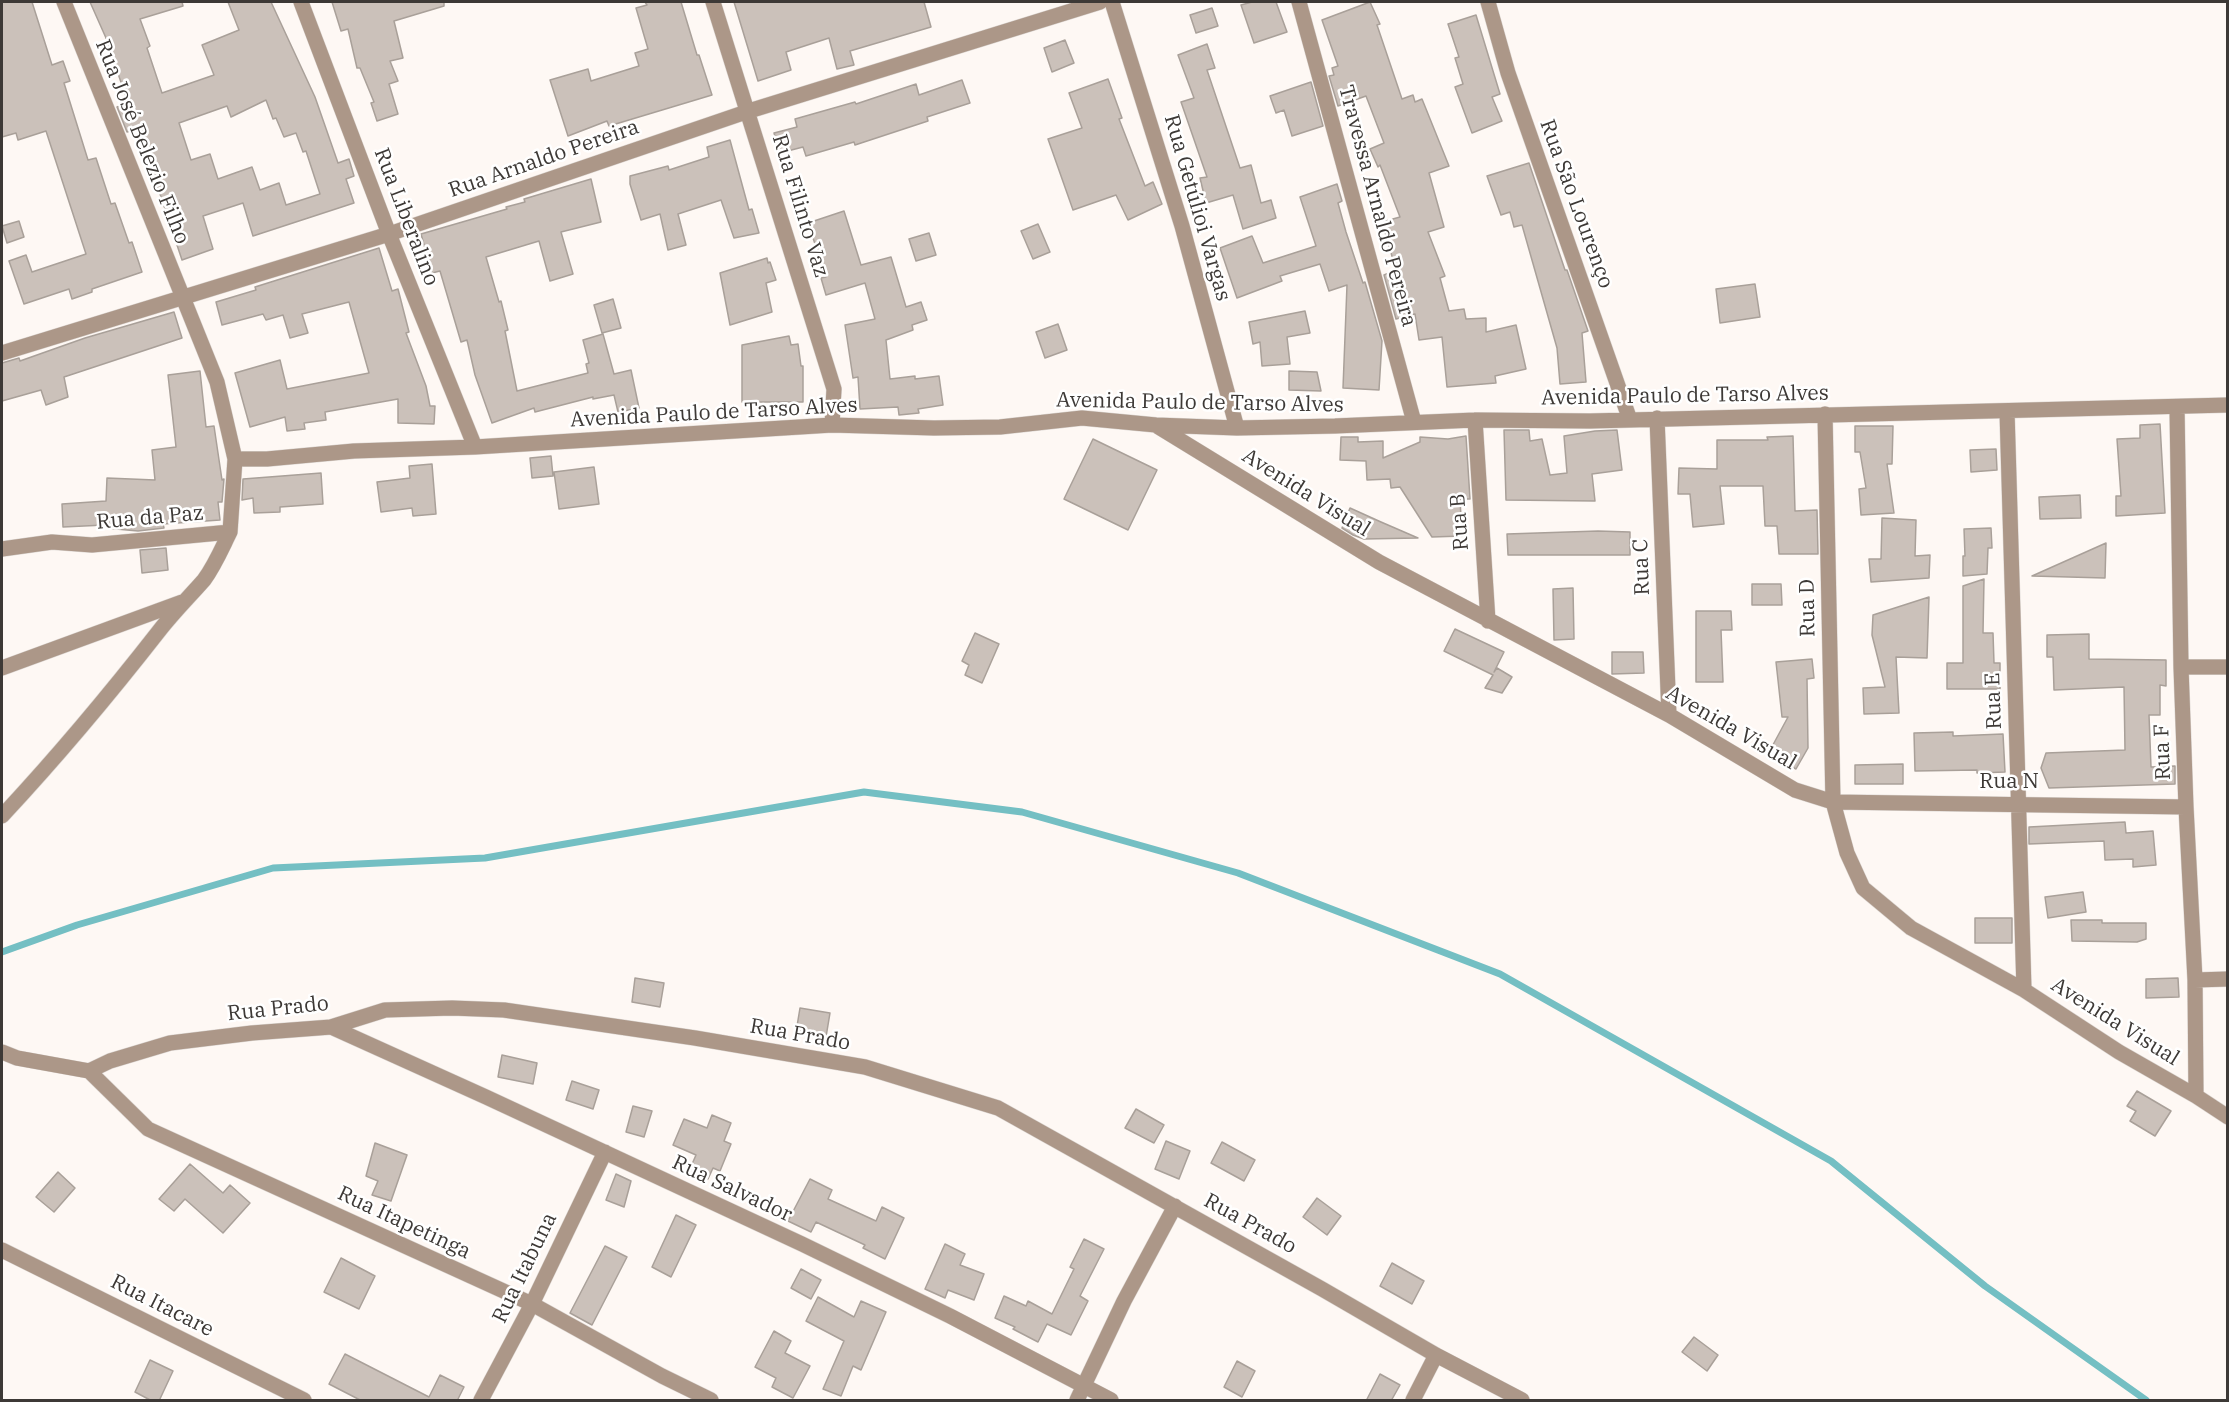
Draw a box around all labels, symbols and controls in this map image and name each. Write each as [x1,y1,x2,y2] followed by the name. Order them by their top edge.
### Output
[89,36,195,248] street label: Rua José Belezio Filho
[1333,82,1421,330] street label: Travessa Arnaldo Pereira
[1158,112,1236,304] street label: Rua Getúlioi Vargas
[446,115,642,203] street label: Rua Arnaldo Pereira
[1534,116,1618,292] street label: Rua São Lourenço
[766,132,834,280] street label: Rua Filinto Vaz
[368,145,444,289] street label: Rua Liberalino
[1541,381,1829,411] street label: Avenida Paulo de Tarso Alves
[1056,388,1344,418] street label: Avenida Paulo de Tarso Alves
[570,393,858,433] street label: Avenida Paulo de Tarso Alves
[1237,444,1375,542] street label: Avenida Visual
[1445,492,1475,552] street label: Rua B
[95,501,205,535] street label: Rua da Paz
[1628,538,1656,596] street label: Rua C
[1795,579,1821,637] street label: Rua D
[1980,672,2008,730] street label: Rua E
[1661,680,1801,776] street label: Avenida Visual
[2149,723,2177,781] street label: Rua F
[1979,769,2039,795] street label: Rua N
[2046,973,2184,1071] street label: Avenida Visual
[226,991,330,1027] street label: Rua Prado
[748,1014,852,1056] street label: Rua Prado
[668,1150,796,1228] street label: Rua Salvador
[333,1181,475,1265] street label: Rua Itapetinga
[1199,1188,1301,1260] street label: Rua Prado
[487,1209,563,1327] street label: Rua Itabuna
[106,1269,218,1343] street label: Rua Itacare

